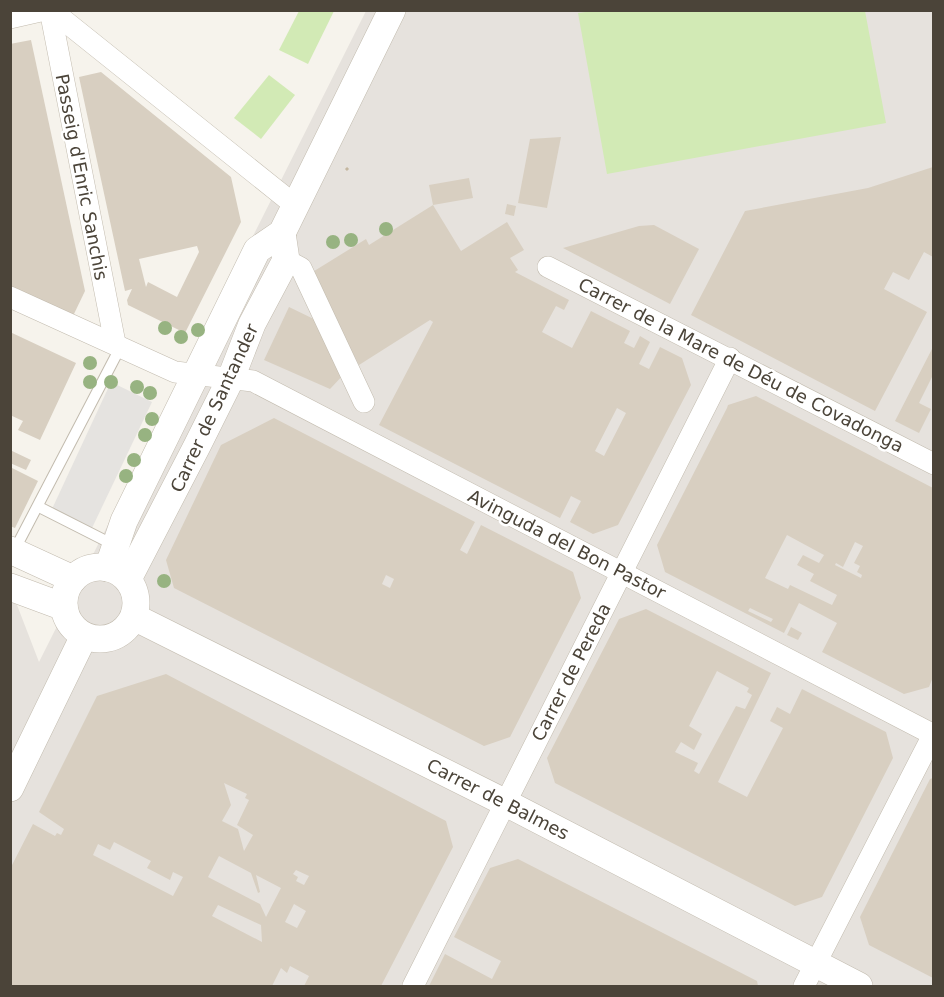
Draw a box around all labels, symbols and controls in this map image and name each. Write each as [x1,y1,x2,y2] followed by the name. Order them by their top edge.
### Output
[52,72,112,282] street label: Passeig d'Enric Sanchis
[575,273,907,457] street label: Carrer de la Mare de Déu de Covadonga
[166,320,263,496] street label: Carrer de Santander
[465,485,670,603] street label: Avinguda del Bon Pastor
[527,600,615,744] street label: Carrer de Pereda
[424,754,572,844] street label: Carrer de Balmes

